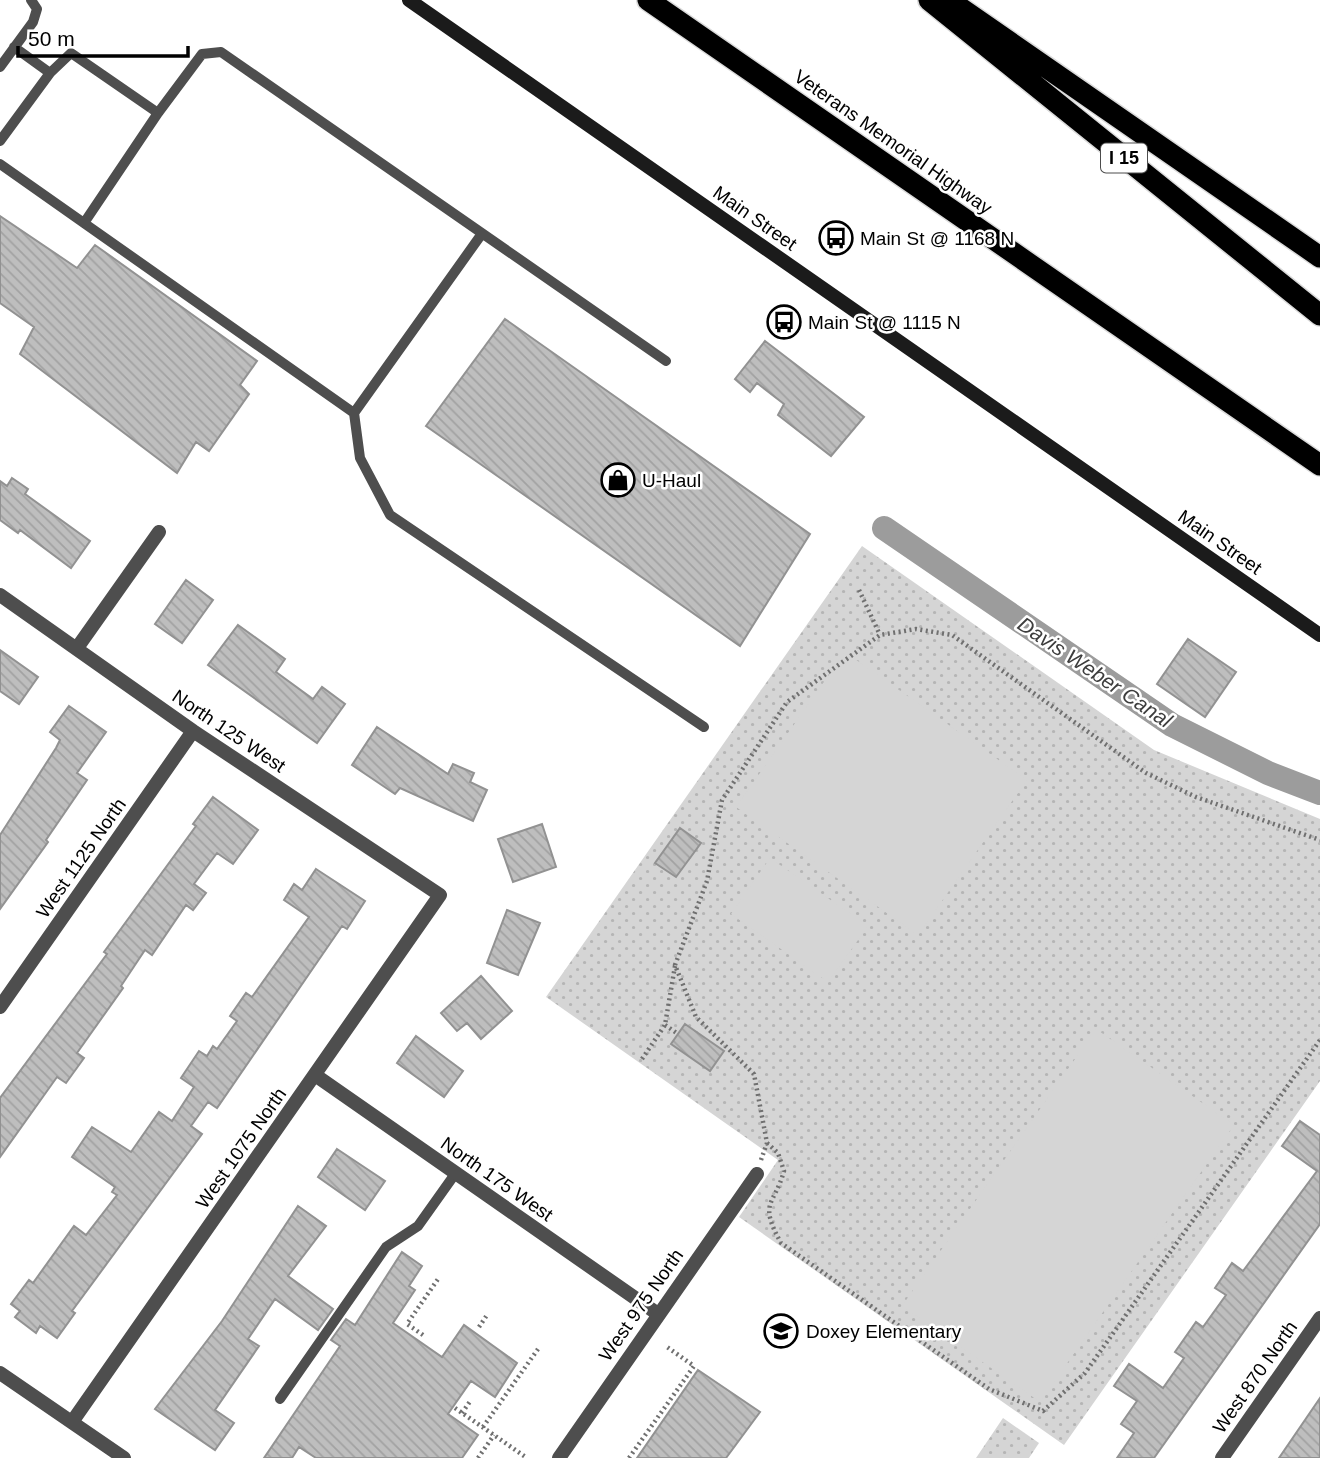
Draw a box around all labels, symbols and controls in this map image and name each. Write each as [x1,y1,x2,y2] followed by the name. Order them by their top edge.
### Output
[18,14,187,58] scale bar
[28,27,75,50] text: 50 m
[790,66,996,219] street label: Veterans Memorial Highway
[1101,144,1147,173] road number: I 15
[709,182,801,255] street label: Main Street
[817,219,855,257] bus stop icon: Main St @ 1168 N
[860,228,1014,249] place label: Main St @ 1168 N
[765,303,803,341] bus stop icon: Main St @ 1115 N
[808,312,961,333] place label: Main St @ 1115 N
[599,461,637,499] shop icon: U-Haul
[642,470,701,491] place label: U-Haul
[1174,506,1266,579] street label: Main Street
[1014,612,1177,733] water label: Davis Weber Canal
[169,685,290,777] street label: North 125 West
[32,794,130,922] street label: West 1125 North
[192,1084,290,1212] street label: West 1075 North
[437,1133,558,1226] street label: North 175 West
[595,1245,687,1365] street label: West 975 North
[762,1312,800,1350] school or university icon: Doxey Elementary
[1209,1317,1301,1437] street label: West 870 North
[806,1321,962,1342] place label: Doxey Elementary

